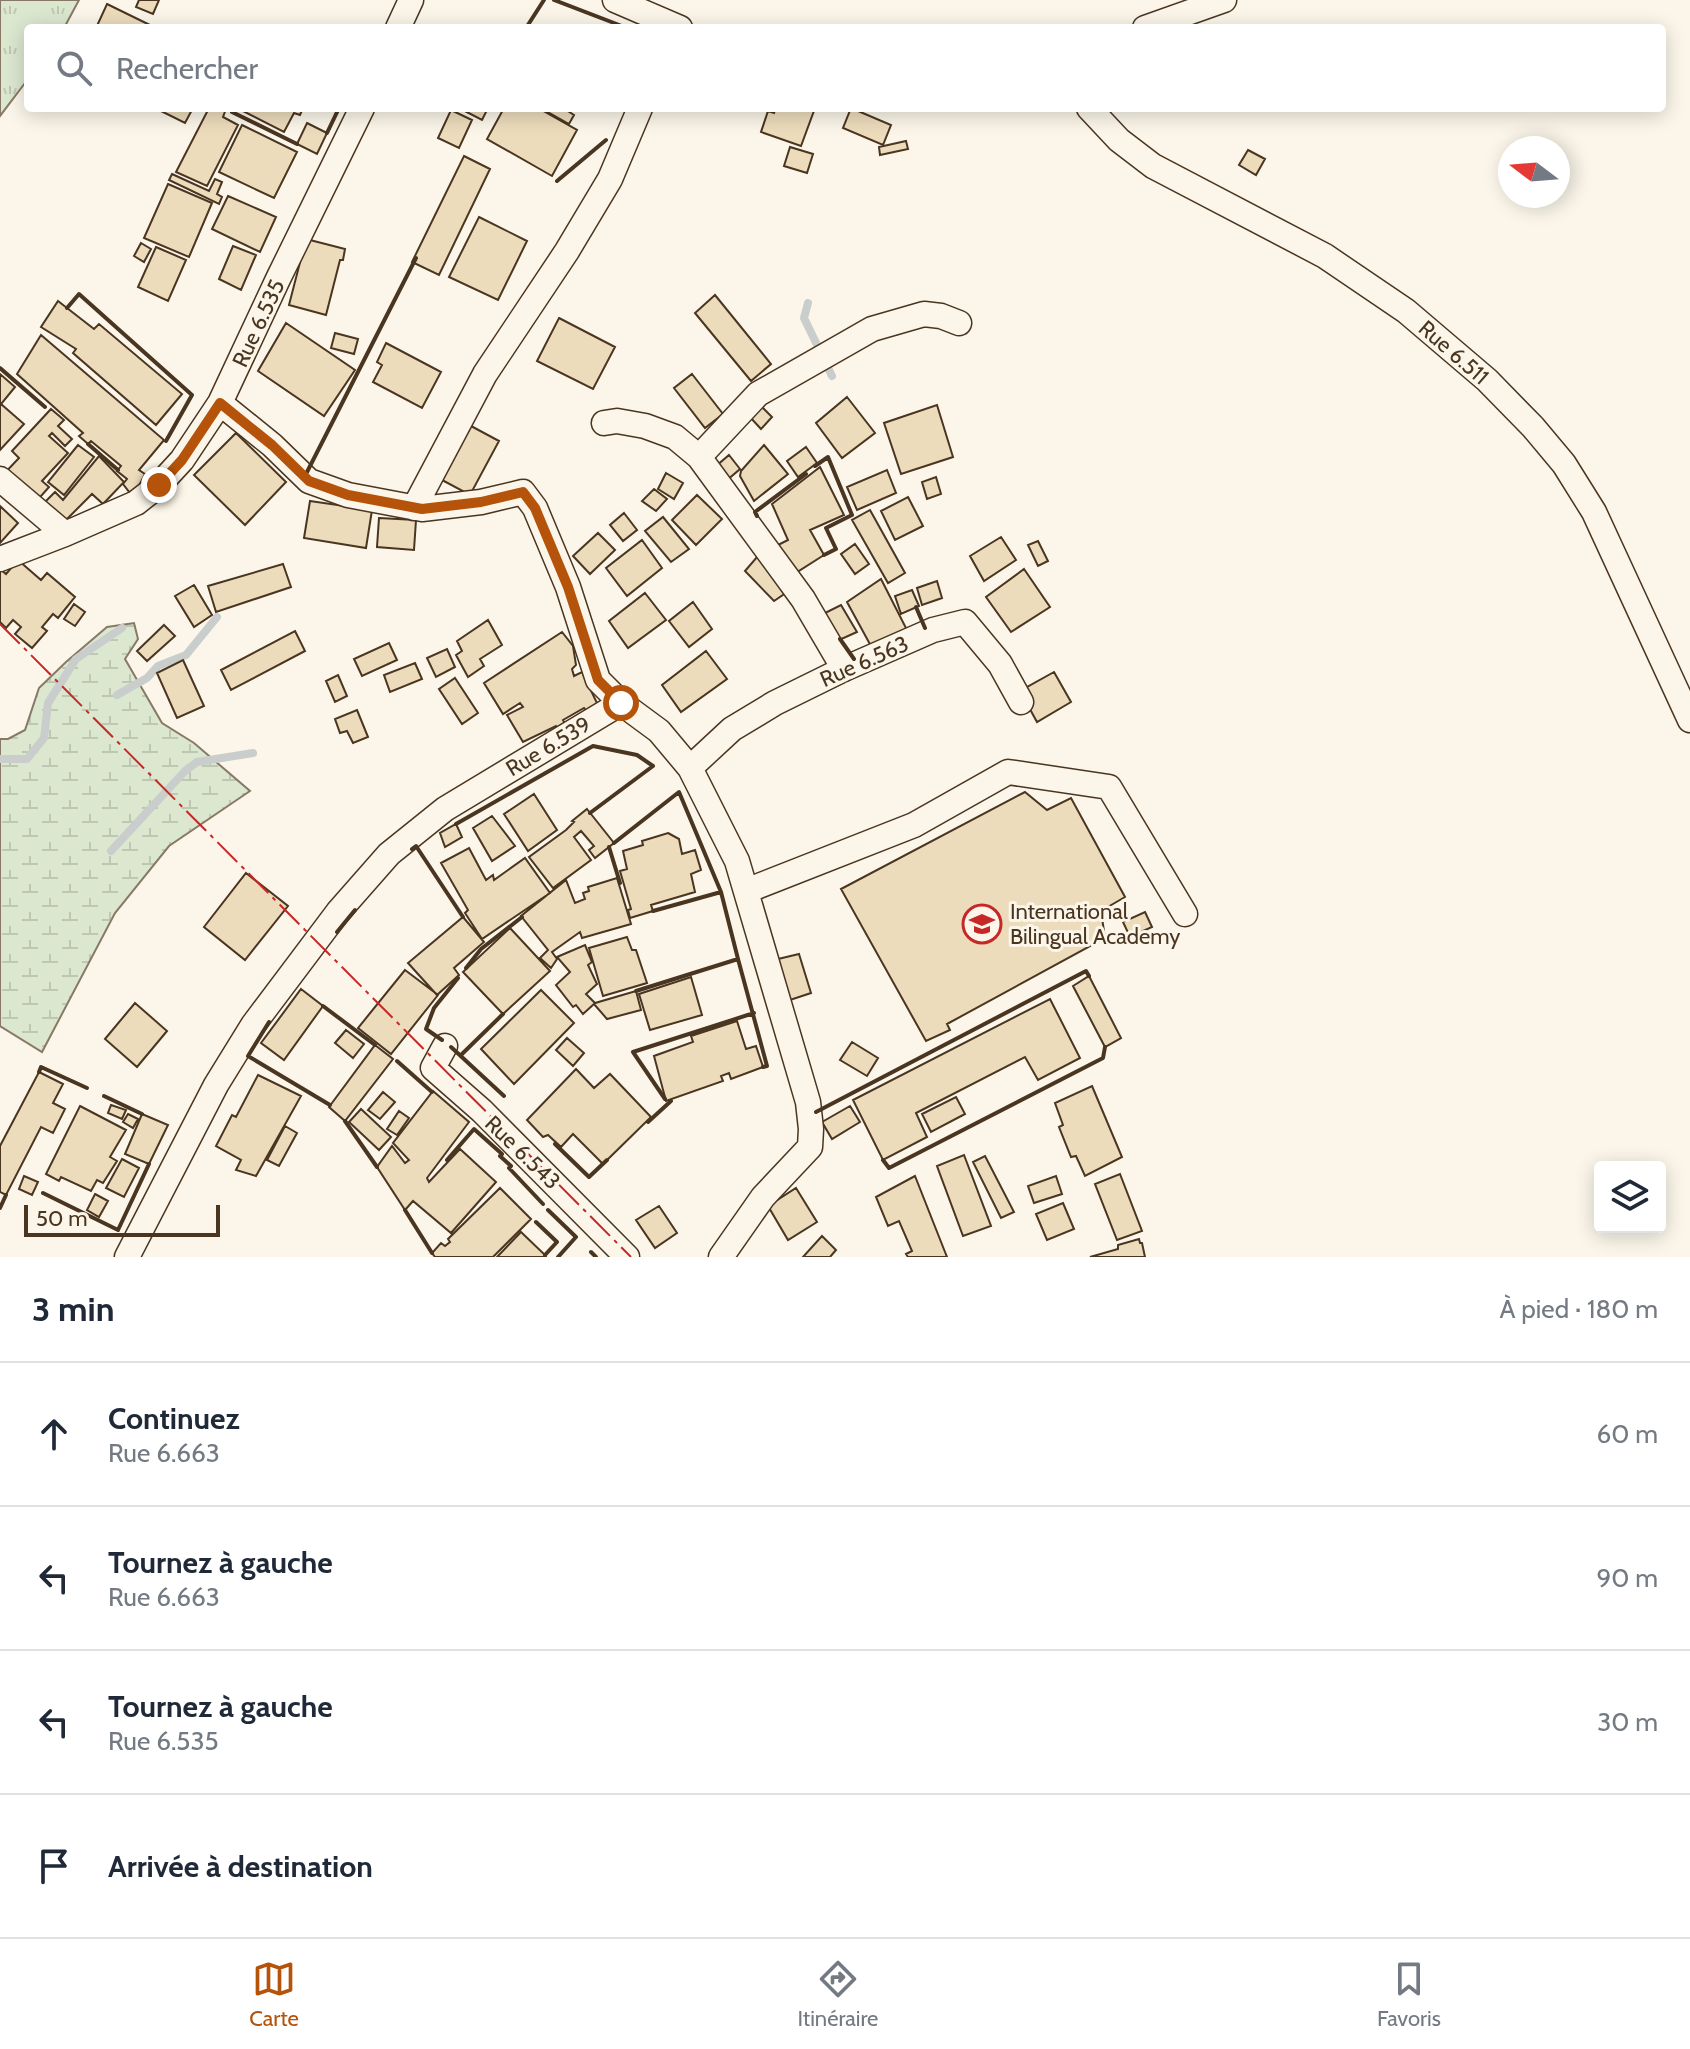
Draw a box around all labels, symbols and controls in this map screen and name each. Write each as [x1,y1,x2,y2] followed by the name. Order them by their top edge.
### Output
[24,24,1666,112] search box
[52,46,96,90] icon: search
[116,50,258,87] text: Rechercher
[1498,136,1570,208] north arrow
[226,275,290,371] street label: Rue 6.535
[1413,315,1494,390] street label: Rue 6.511
[141,467,177,503] route end
[816,630,913,693] street label: Rue 6.563
[603,685,639,721] route start
[501,711,596,782] street label: Rue 6.539
[1010,898,1180,950] place label: International Bilingual Academy
[961,903,1003,945] school or university icon: International Bilingual Academy
[479,1110,566,1195] street label: Rue 6.543
[1594,1161,1666,1233] map controls
[1594,1161,1666,1233] button: layers
[24,1201,220,1237] scale bar
[36,1205,88,1232] text: 50 m
[32,1288,114,1330] text: 3 min
[1499,1293,1658,1325] text: À pied · 180 m
[108,1400,240,1437] text: Continuez
[32,1412,76,1456] icon: ahead
[1596,1418,1658,1450] text: 60 m
[108,1437,220,1469] text: Rue 6.663
[108,1544,333,1581] text: Tournez à gauche
[32,1556,76,1600] icon: left
[1596,1562,1658,1594] text: 90 m
[108,1581,220,1613] text: Rue 6.663
[108,1688,333,1725] text: Tournez à gauche
[32,1700,76,1744] icon: left
[1597,1706,1658,1738] text: 30 m
[108,1725,219,1757] text: Rue 6.535
[32,1844,76,1888] icon: arrive
[108,1848,373,1885] text: Arrivée à destination
[249,1957,299,2032] tab: Carte
[797,1957,878,2032] tab: Itinéraire
[1377,1957,1441,2032] tab: Favoris

